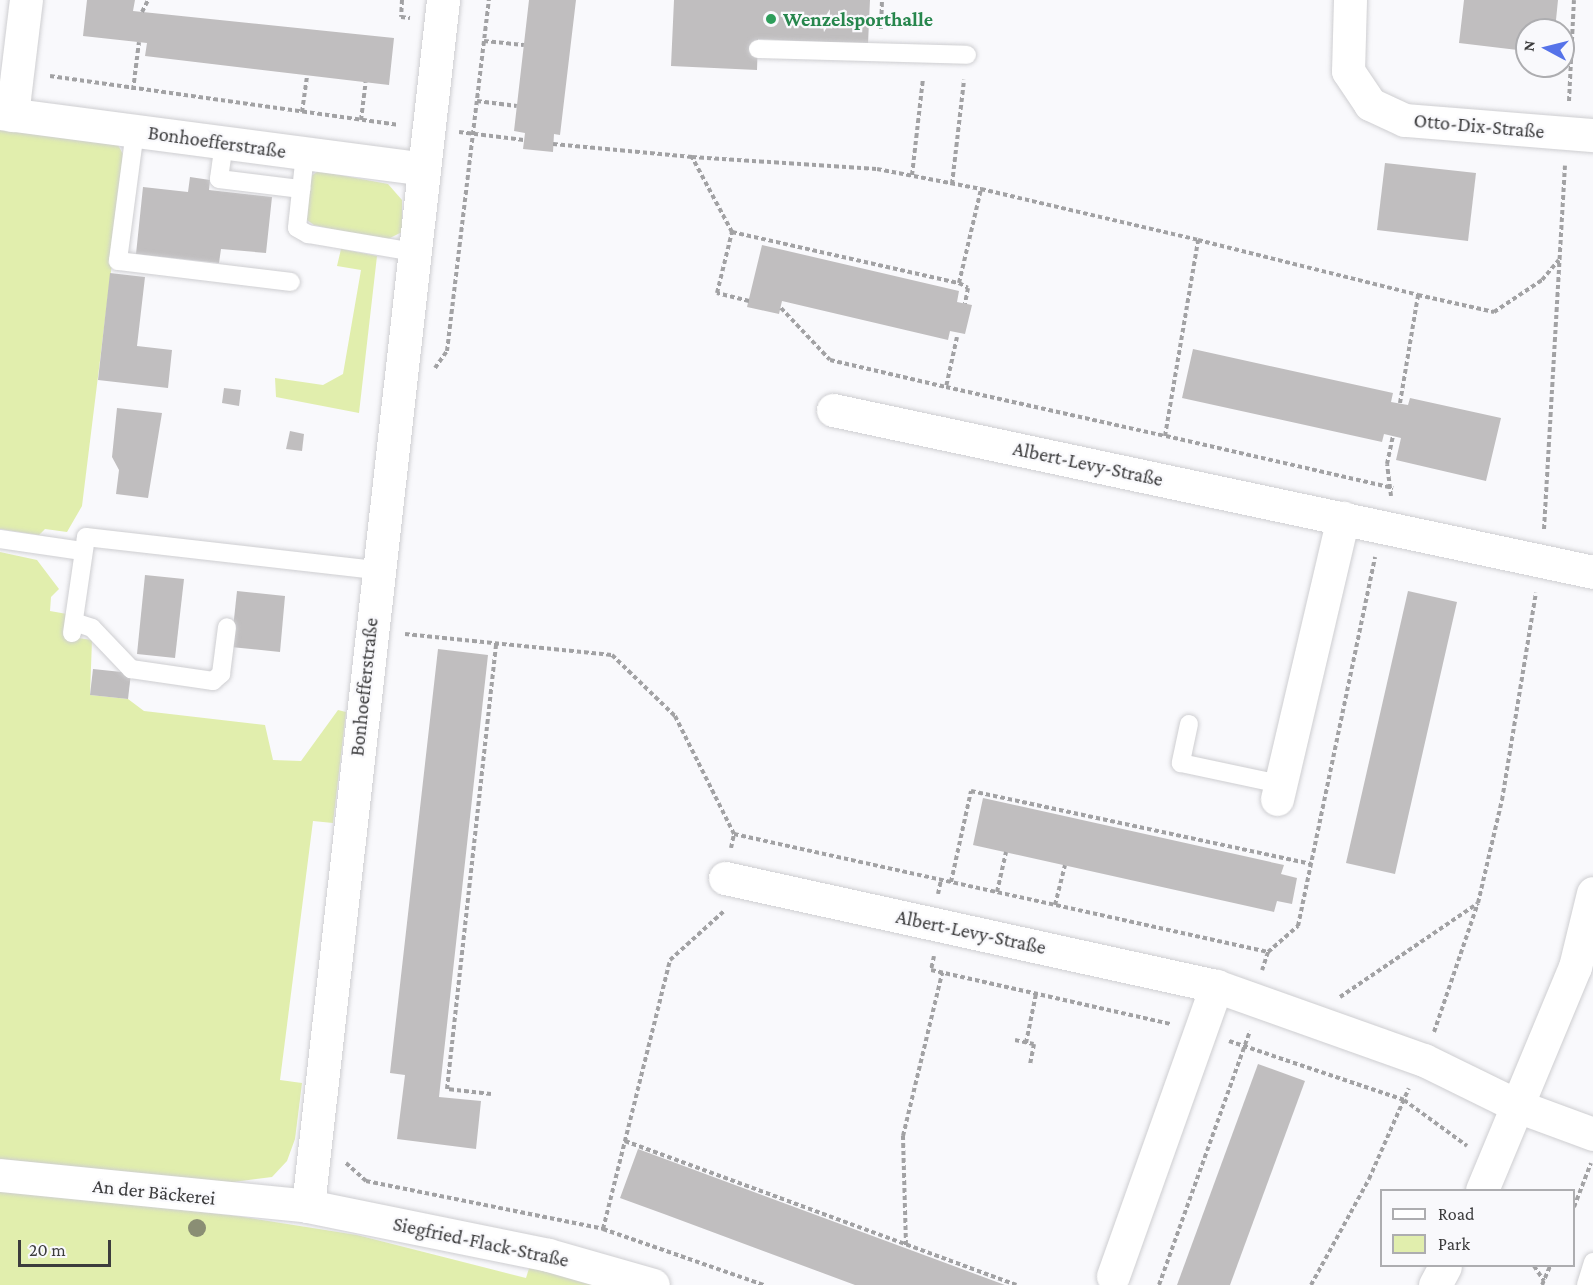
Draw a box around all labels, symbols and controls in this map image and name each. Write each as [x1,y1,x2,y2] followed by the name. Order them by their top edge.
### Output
[783,7,933,31] place label: Wenzelsporthalle
[764,12,778,26] marker: Wenzelsporthalle
[1515,18,1575,78] north arrow
[1520,40,1538,52] text: N
[1413,108,1545,144] street label: Otto-Dix-Straße
[147,120,287,164] street label: Bonhoefferstraße
[1011,436,1165,492] street label: Albert-Levy-Straße
[345,617,383,757] street label: Bonhoefferstraße
[894,904,1048,960] street label: Albert-Levy-Straße
[91,1174,217,1210] street label: An der Bäckerei
[1380,1189,1575,1267] legend
[1438,1204,1475,1224] text: Road
[391,1212,571,1272] street label: Siegfried-Flack-Straße
[21,1228,114,1266] scale bar
[1438,1234,1470,1254] text: Park
[29,1240,66,1260] text: 20 m

